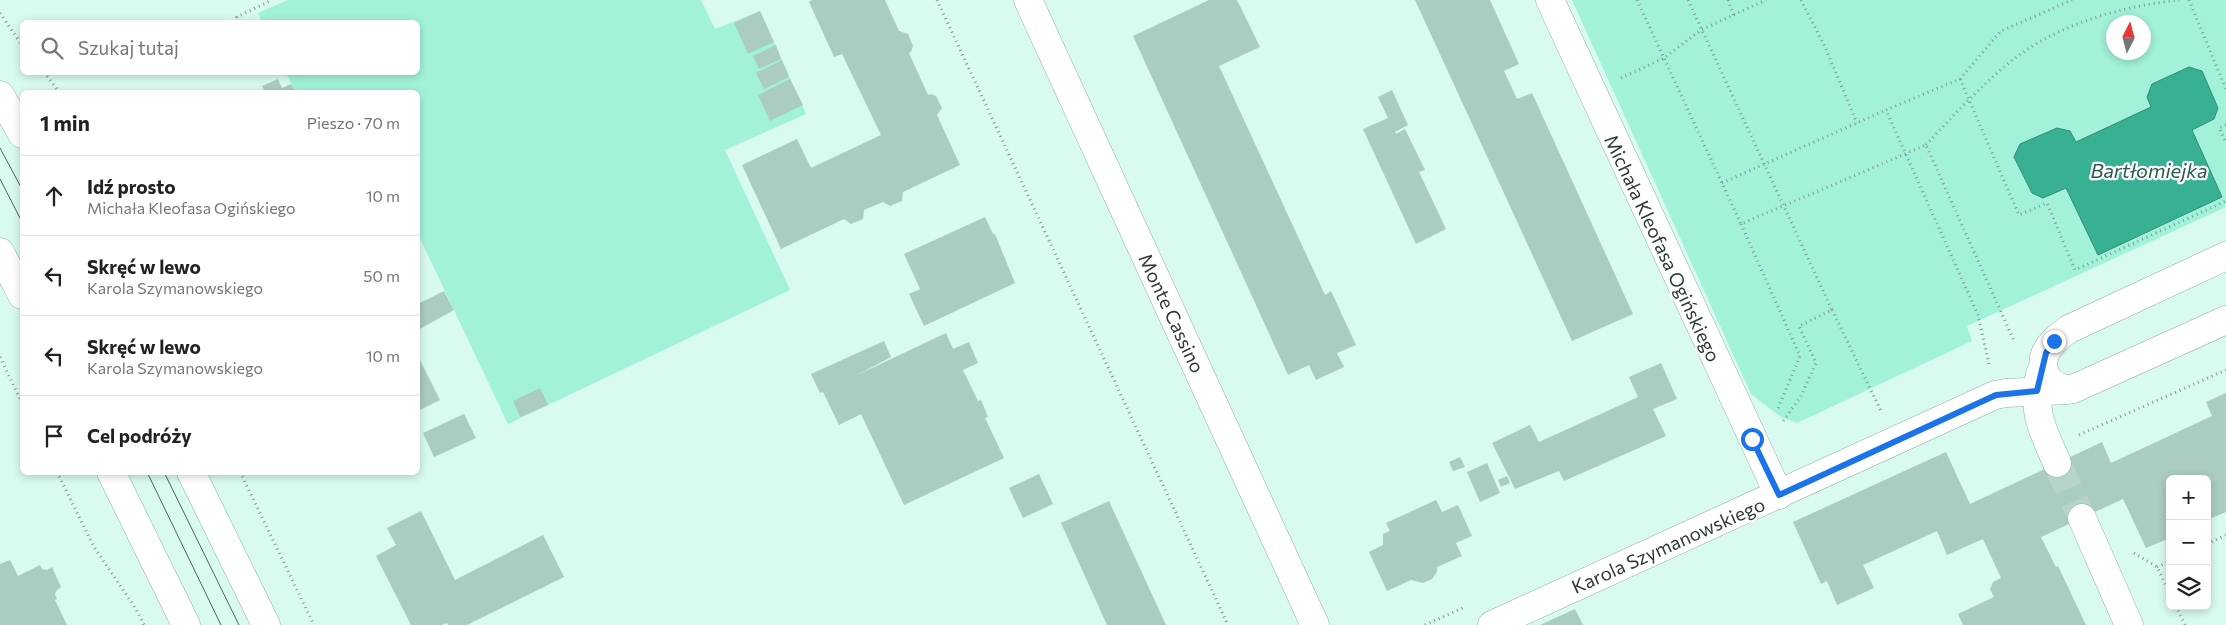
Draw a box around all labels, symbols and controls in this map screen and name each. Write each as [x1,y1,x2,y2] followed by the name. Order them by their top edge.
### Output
[2106,15,2151,60] north arrow
[20,20,420,75] search box
[38,34,66,62] icon: search
[78,36,179,59] text: Szukaj tutaj
[40,110,90,135] text: 1 min
[307,113,400,132] text: Pieszo · 70 m
[1600,131,1726,365] street label: Michała Kleofasa Ogińskiego
[2090,158,2208,182] water label: Bartłomiejka
[87,175,176,198] text: Idź prosto
[40,182,68,210] icon: ahead
[366,186,400,205] text: 10 m
[87,198,296,217] text: Michała Kleofasa Ogińskiego
[1134,250,1210,376] street label: Monte Cassino
[87,255,201,278] text: Skręć w lewo
[40,262,68,290] icon: left
[363,266,400,285] text: 50 m
[87,278,263,297] text: Karola Szymanowskiego
[2043,330,2066,353] route end
[87,335,201,358] text: Skręć w lewo
[40,342,68,370] icon: left
[366,346,400,365] text: 10 m
[87,358,263,377] text: Karola Szymanowskiego
[40,422,68,450] icon: arrive
[87,424,192,447] text: Cel podróży
[1741,428,1764,451] route start
[2166,475,2211,610] map controls
[2166,475,2211,520] button: +
[1568,492,1768,598] street label: Karola Szymanowskiego
[2166,520,2211,565] button: −
[2166,565,2211,610] button: layers

